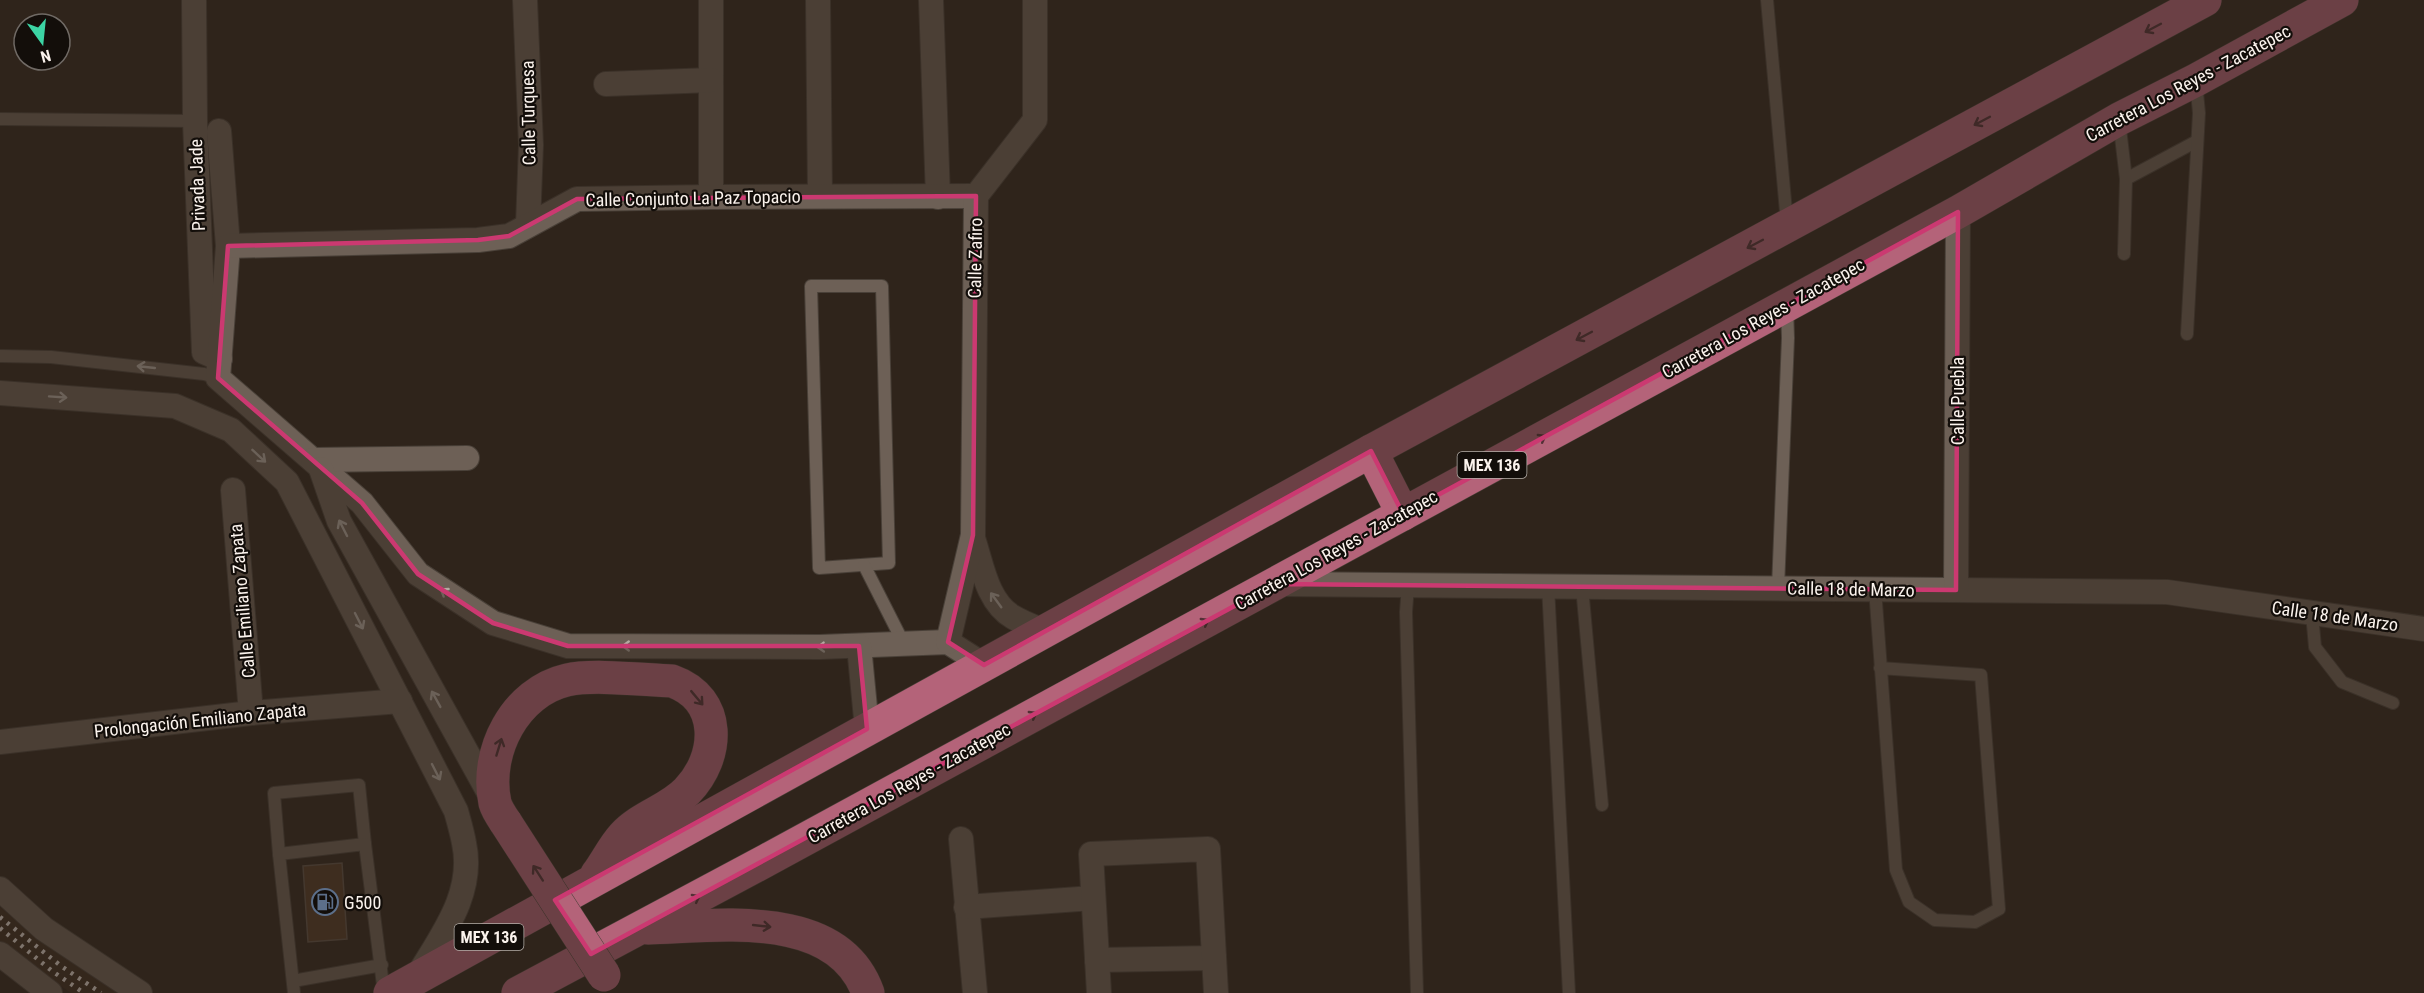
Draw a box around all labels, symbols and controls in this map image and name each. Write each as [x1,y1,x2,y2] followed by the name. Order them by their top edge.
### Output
[12,12,72,72] north arrow
[2082,20,2294,146] street label: Carretera Los Reyes - Zacatepec
[2145,23,2163,34] one-way arrow
[39,46,53,66] text: N
[517,60,539,166] street label: Calle Turquesa
[1974,115,1991,127] one-way arrow
[185,139,209,231] street label: Privada Jade
[585,186,801,210] street label: Calle Conjunto La Paz Topacio
[964,217,986,299] street label: Calle Zafiro
[1747,238,1764,250] one-way arrow
[1658,253,1868,383] street label: Carretera Los Reyes - Zacatepec
[1575,331,1593,342] one-way arrow
[1947,357,1968,445] street label: Calle Puebla
[136,361,156,372] one-way arrow
[48,392,68,403] one-way arrow
[1529,434,1546,446] one-way arrow
[251,449,266,463] one-way arrow
[1458,452,1526,478] road number: MEX 136
[1231,485,1441,615] street label: Carretera Los Reyes - Zacatepec
[337,519,348,537] one-way arrow
[225,523,259,679] street label: Calle Emiliano Zapata
[1787,577,1915,601] street label: Calle 18 de Marzo
[441,588,457,600] one-way arrow
[990,592,1003,608] one-way arrow
[2270,597,2400,635] street label: Calle 18 de Marzo
[354,612,365,630] one-way arrow
[1191,618,1209,629] one-way arrow
[622,640,642,652] one-way arrow
[817,641,837,652] one-way arrow
[691,690,704,706] one-way arrow
[430,691,442,708] one-way arrow
[93,698,307,742] street label: Prolongación Emiliano Zapata
[1020,711,1038,722] one-way arrow
[804,718,1014,848] street label: Carretera Los Reyes - Zacatepec
[494,738,505,757] one-way arrow
[430,762,442,780] one-way arrow
[532,865,544,882] one-way arrow
[310,887,340,917] fuel station icon: G500
[344,892,381,913] place label: G500
[683,894,700,906] one-way arrow
[751,921,771,932] one-way arrow
[454,924,524,950] road number: MEX 136

